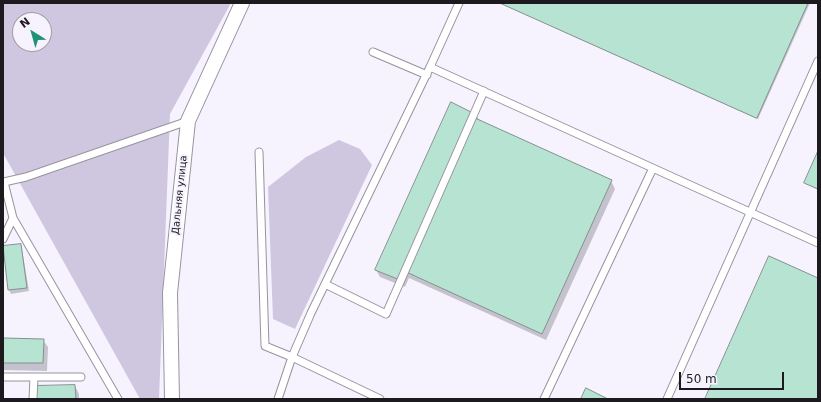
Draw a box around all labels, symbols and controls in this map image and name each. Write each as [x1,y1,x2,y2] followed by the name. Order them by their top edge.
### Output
[12,12,52,52] north arrow
[17,15,33,31] text: N
[170,155,190,235] street label: Дальняя улица
[681,364,786,390] scale bar
[686,372,717,386] text: 50 m

